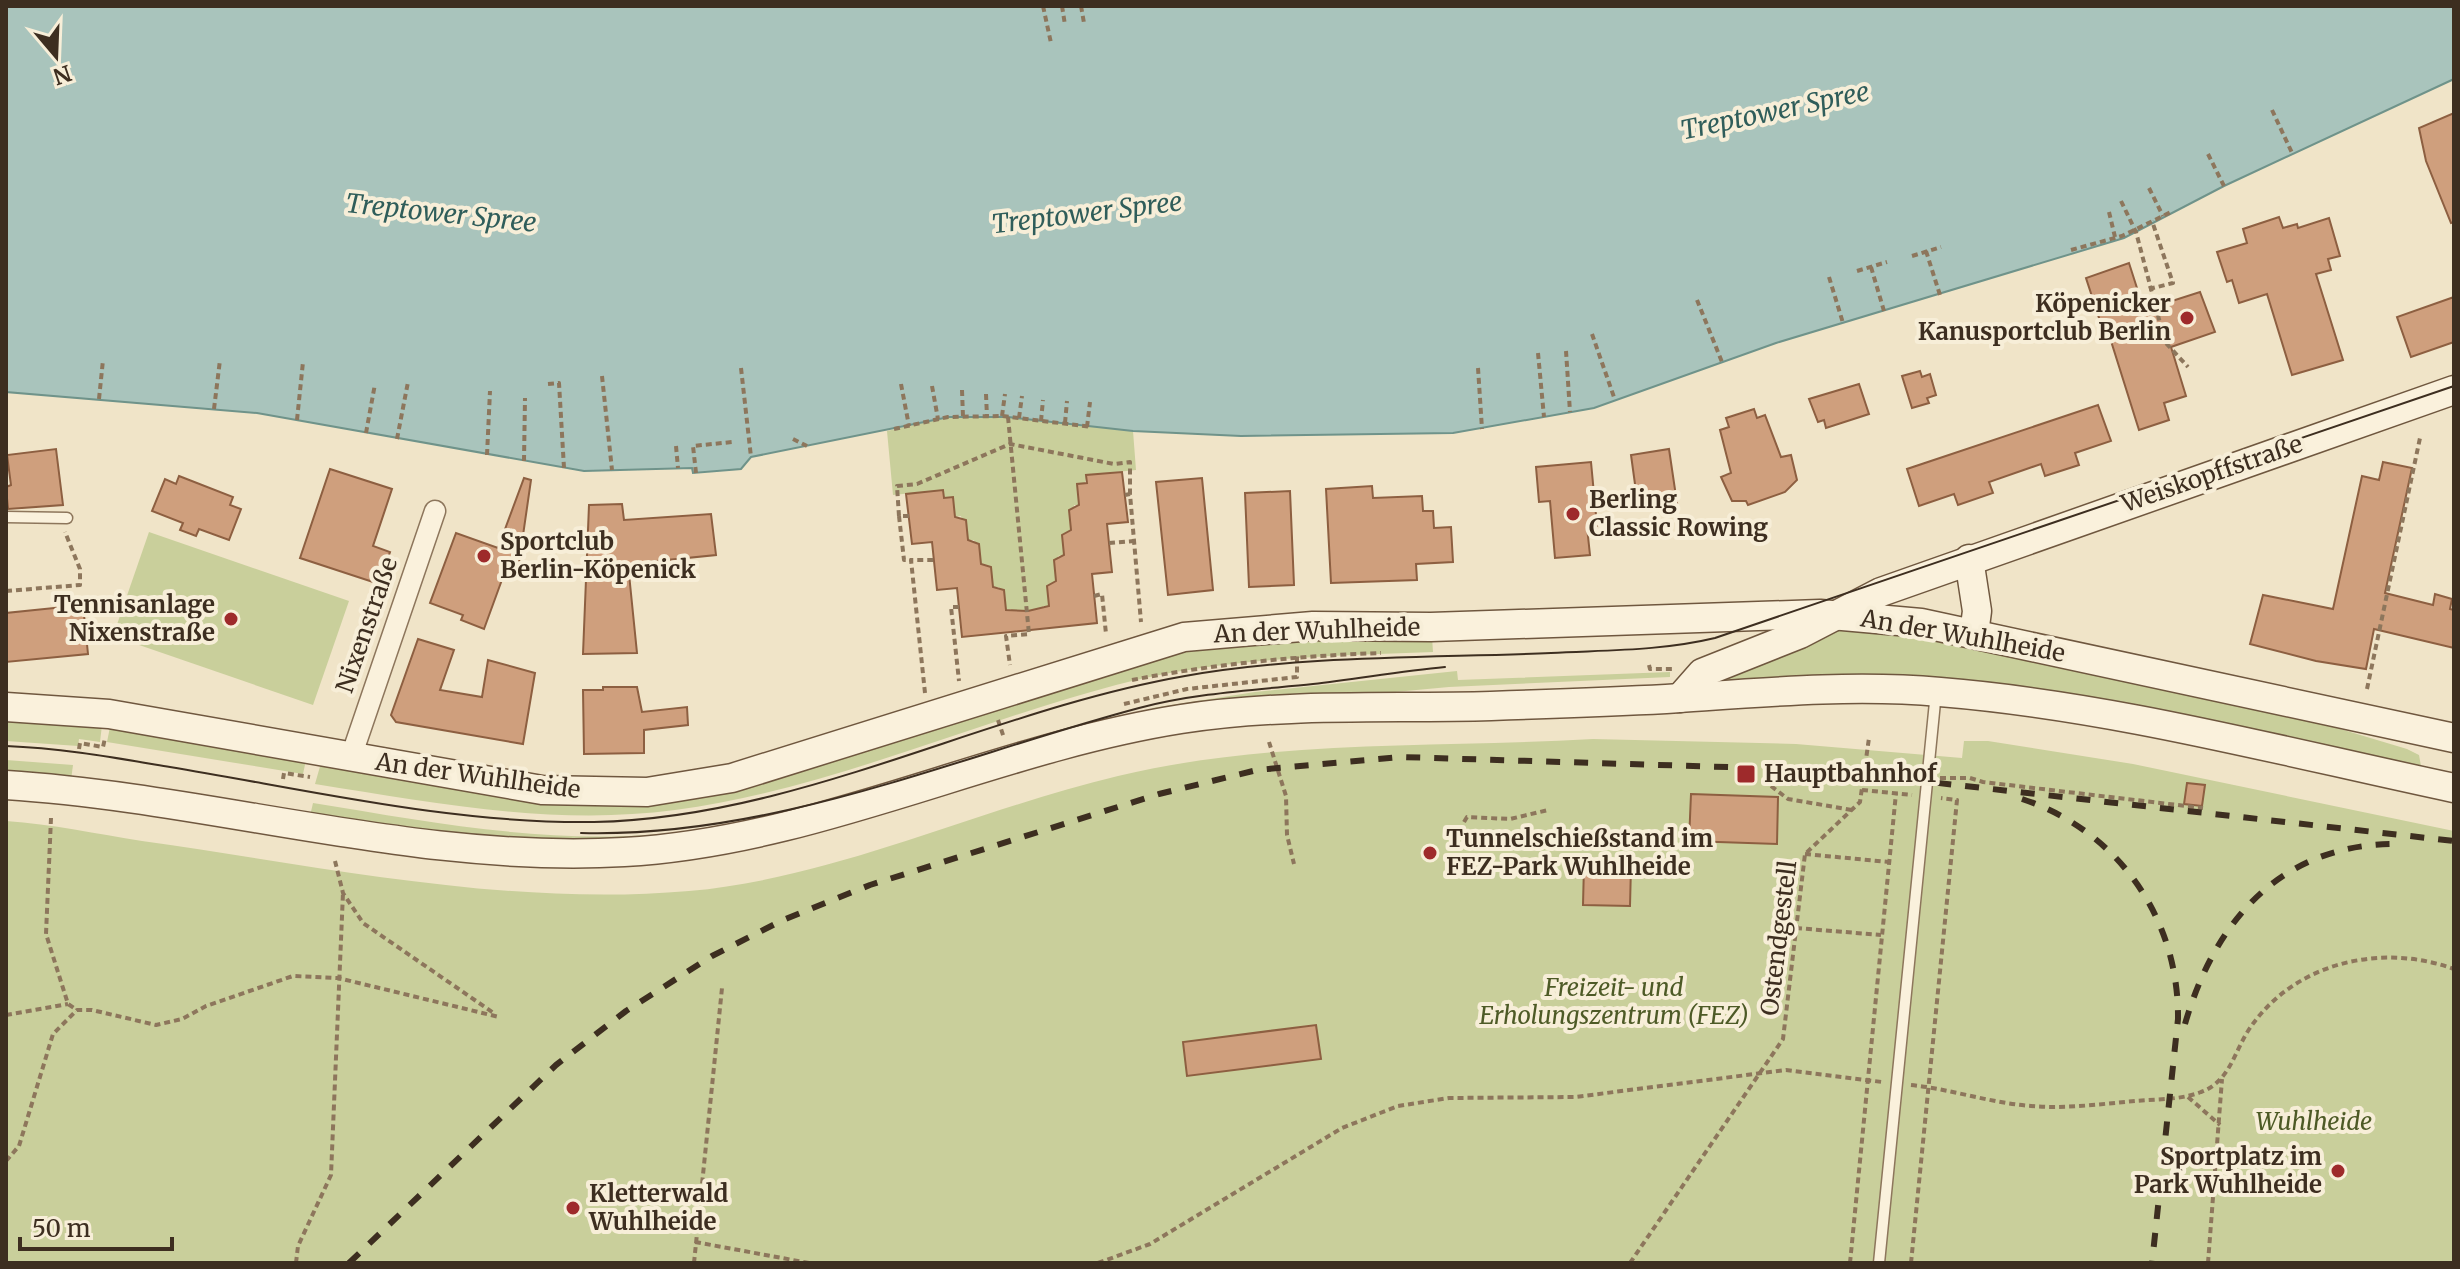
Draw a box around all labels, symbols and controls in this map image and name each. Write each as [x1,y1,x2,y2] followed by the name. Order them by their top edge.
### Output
[16,16,96,96] north arrow
[49,59,75,91] text: N
[1678,74,1872,147] water label: Treptower Spree
[990,184,1184,241] water label: Treptower Spree
[344,186,538,239] water label: Treptower Spree
[1918,288,2171,347] place label: Köpenicker Kanusportclub Berlin
[2178,309,2196,327] marker: Köpenicker Kanusportclub Berlin
[2116,428,2306,519] street label: Weiskopffstraße
[1589,484,1768,543] place label: Berling Classic Rowing
[1564,505,1582,523] marker: Berling Classic Rowing
[500,526,696,585] place label: Sportclub Berlin-Köpenick
[475,547,493,565] marker: Sportclub Berlin-Köpenick
[329,553,404,697] street label: Nixenstraße
[54,589,215,648] place label: Tennisanlage Nixenstraße
[1858,602,2068,669] street label: An der Wuhlheide
[222,610,240,628] marker: Tennisanlage Nixenstraße
[1212,611,1421,650] street label: An der Wuhlheide
[373,746,583,805] street label: An der Wuhlheide
[1764,758,1938,789] place label: Hauptbahnhof
[1735,763,1757,785] marker: Hauptbahnhof
[1446,823,1713,882] place label: Tunnelschießstand im FEZ-Park Wuhlheide
[1421,844,1439,862] marker: Tunnelschießstand im FEZ-Park Wuhlheide
[1754,859,1803,1017] street label: Ostendgestell
[1479,972,1749,1031] park label: Freizeit- und Erholungszentrum (FEZ)
[2256,1106,2372,1137] park label: Wuhlheide
[2134,1141,2322,1200] place label: Sportplatz im Park Wuhlheide
[2329,1162,2347,1180] marker: Sportplatz im Park Wuhlheide
[588,1178,729,1237] place label: Kletterwald Wuhlheide
[564,1199,582,1217] marker: Kletterwald Wuhlheide
[20,1201,172,1251] scale bar
[32,1213,91,1244] text: 50 m

